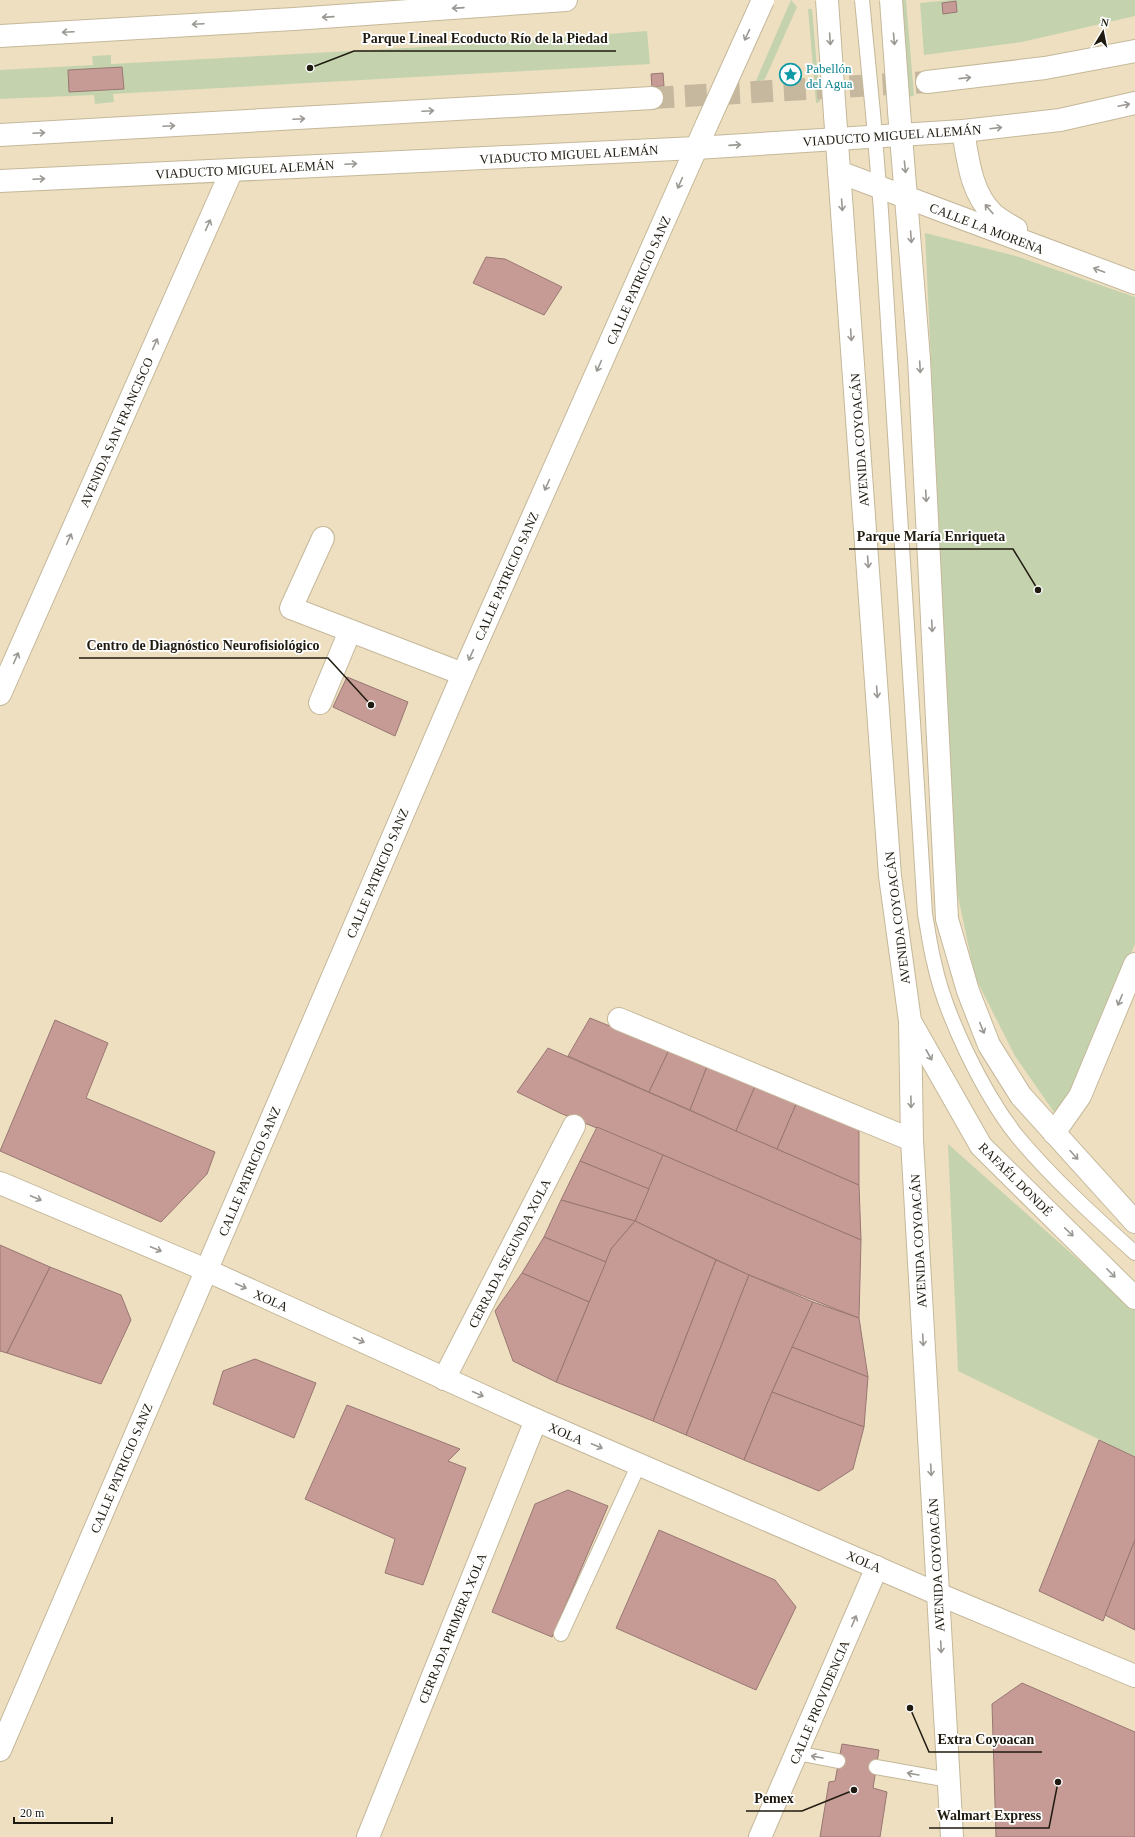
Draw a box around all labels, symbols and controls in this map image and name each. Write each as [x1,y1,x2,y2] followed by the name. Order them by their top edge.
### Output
[452,4,465,11] one-way arrow
[1083,12,1123,52] north arrow
[322,13,335,20] one-way arrow
[1100,16,1110,29] text: N
[192,21,205,28] one-way arrow
[354,25,616,51] callout: Parque Lineal Ecoducto Río de la Piedad
[62,28,75,35] one-way arrow
[743,29,750,41] one-way arrow
[362,31,608,46] text: Parque Lineal Ecoducto Río de la Piedad
[826,32,833,45] one-way arrow
[890,32,897,45] one-way arrow
[806,61,853,91] place label: Pabellón del Agua
[778,62,804,88] place icon: Pabellón del Agua
[958,74,971,81] one-way arrow
[1117,101,1130,109] one-way arrow
[421,107,434,115] one-way arrow
[292,115,305,122] one-way arrow
[162,122,175,129] one-way arrow
[802,122,982,149] street label: VIADUCTO MIGUEL ALEMÁN
[989,125,1002,132] one-way arrow
[32,129,45,136] one-way arrow
[728,141,741,149] one-way arrow
[479,142,659,167] street label: VIADUCTO MIGUEL ALEMÁN
[155,157,335,182] street label: VIADUCTO MIGUEL ALEMÁN
[901,160,908,173] one-way arrow
[344,161,357,168] one-way arrow
[32,176,45,183] one-way arrow
[676,177,684,189] one-way arrow
[838,198,845,211] one-way arrow
[927,200,1047,257] street label: CALLE LA MORENA
[985,204,994,215] one-way arrow
[603,213,674,347] street label: CALLE PATRICIO SANZ
[205,219,212,231] one-way arrow
[907,230,914,243] one-way arrow
[1093,265,1105,273] one-way arrow
[848,328,855,341] one-way arrow
[152,338,159,350] one-way arrow
[77,355,156,509] street label: AVENIDA SAN FRANCISCO
[595,360,603,372] one-way arrow
[916,360,923,373] one-way arrow
[847,372,872,507] street label: AVENIDA COYOACÁN
[543,478,550,490] one-way arrow
[922,489,930,502] one-way arrow
[471,509,542,643] street label: CALLE PATRICIO SANZ
[849,523,1013,549] callout: Parque María Enriqueta
[857,529,1005,544] text: Parque María Enriqueta
[65,534,73,546] one-way arrow
[864,555,871,568] one-way arrow
[929,619,936,632] one-way arrow
[79,632,328,658] callout: Centro de Diagnóstico Neurofisiológico
[86,638,320,653] text: Centro de Diagnóstico Neurofisiológico
[467,649,475,661] one-way arrow
[13,653,20,665] one-way arrow
[873,685,880,698] one-way arrow
[343,806,412,940] street label: CALLE PATRICIO SANZ
[882,850,913,985] street label: AVENIDA COYOACÁN
[1116,994,1123,1006] one-way arrow
[979,1021,987,1033] one-way arrow
[926,1049,934,1061] one-way arrow
[907,1095,915,1108] one-way arrow
[215,1104,284,1238] street label: CALLE PATRICIO SANZ
[976,1139,1056,1219] street label: RAFAÉL DONDÉ
[1069,1150,1078,1160] one-way arrow
[907,1173,929,1308] street label: AVENIDA COYOACÁN
[465,1176,554,1330] street label: CERRADA SEGUNDA XOLA
[29,1195,41,1203] one-way arrow
[1064,1227,1074,1237] one-way arrow
[149,1246,161,1253] one-way arrow
[1106,1268,1116,1278] one-way arrow
[235,1283,247,1291] one-way arrow
[251,1286,291,1315] street label: XOLA
[920,1333,927,1346] one-way arrow
[353,1337,365,1344] one-way arrow
[471,1391,483,1398] one-way arrow
[87,1401,156,1535] street label: CALLE PATRICIO SANZ
[546,1420,586,1448] street label: XOLA
[590,1443,602,1450] one-way arrow
[927,1463,934,1476] one-way arrow
[925,1497,947,1632] street label: AVENIDA COYOACÁN
[844,1548,884,1576] street label: XOLA
[415,1550,490,1706] street label: CERRADA PRIMERA XOLA
[851,1616,858,1628] one-way arrow
[787,1637,853,1766] street label: CALLE PROVIDENCIA
[938,1640,945,1653] one-way arrow
[929,1726,1042,1752] callout: Extra Coyoacan
[938,1732,1035,1747] text: Extra Coyoacan
[811,1753,824,1761] one-way arrow
[907,1769,920,1777] one-way arrow
[746,1785,802,1811] callout: Pemex
[754,1791,794,1806] text: Pemex
[14,1799,112,1825] scale bar
[929,1802,1049,1828] callout: Walmart Express
[20,1806,45,1820] text: 20 m
[937,1808,1042,1823] text: Walmart Express

